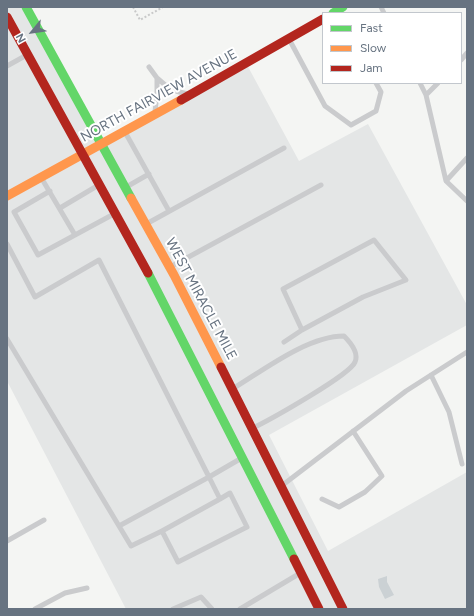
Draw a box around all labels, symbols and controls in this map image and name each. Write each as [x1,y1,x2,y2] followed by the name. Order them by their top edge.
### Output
[12,12,52,52] north arrow
[322,12,462,84] legend
[360,21,383,35] text: Fast
[13,31,29,45] text: N
[360,41,386,55] text: Slow
[78,46,240,146] street label: NORTH FAIRVIEW AVENUE
[360,61,383,75] text: Jam
[162,235,240,363] street label: WEST MIRACLE MILE

